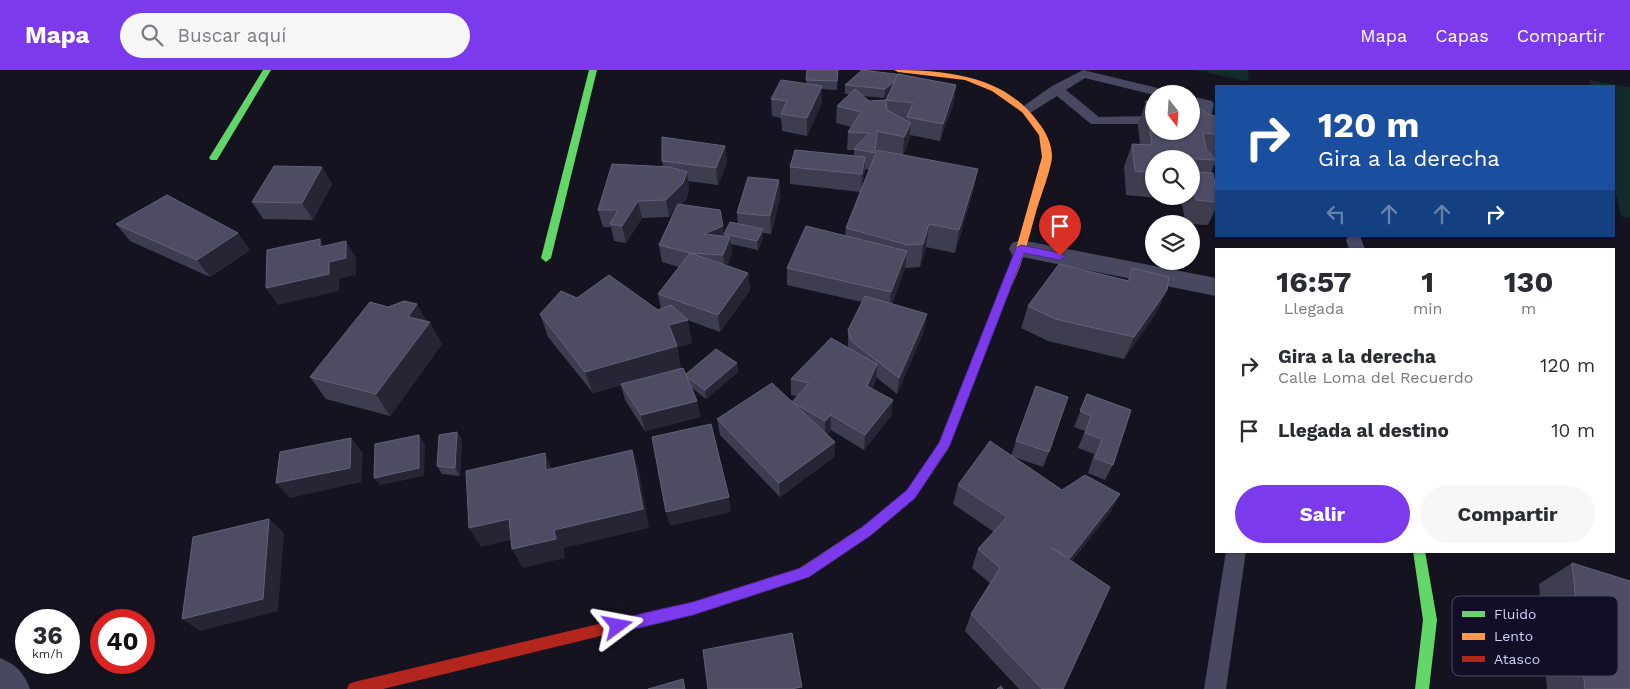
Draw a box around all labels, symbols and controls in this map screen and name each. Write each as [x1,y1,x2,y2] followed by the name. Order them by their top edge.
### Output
[120,13,470,58] search box
[25,21,90,49] text: Mapa
[138,21,166,49] icon: search
[178,24,286,47] text: Buscar aquí
[1360,25,1407,46] text: Mapa
[1435,25,1489,46] text: Capas
[1517,25,1605,46] text: Compartir
[1145,85,1200,140] north arrow
[1145,85,1200,270] map controls
[1318,104,1419,146] text: 120 m
[1235,105,1300,170] icon: right
[1318,146,1500,171] text: Gira a la derecha
[1145,150,1200,205] button: search
[1322,200,1350,228] icon: left
[1375,200,1403,228] icon: ahead
[1428,200,1456,228] icon: ahead
[1481,200,1509,228] icon: right
[1039,205,1081,256] pin
[1046,212,1074,240] icon: arrive
[1145,215,1200,270] button: layers
[1276,264,1352,299] text: 16:57
[1421,264,1434,299] text: 1
[1504,264,1554,299] text: 130
[1284,299,1344,318] text: Llegada
[1413,299,1442,318] text: min
[1521,299,1536,318] text: m
[1278,345,1436,368] text: Gira a la derecha
[1235,352,1263,380] icon: right
[1540,354,1595,377] text: 120 m
[1278,368,1473,387] text: Calle Loma del Recuerdo
[1235,417,1263,445] icon: arrive
[1278,419,1449,442] text: Llegada al destino
[1551,419,1595,442] text: 10 m
[1235,485,1410,543] button: Salir
[1420,485,1595,543] button: Compartir
[1452,596,1618,676] legend
[591,599,643,651] position arrow
[1494,606,1536,622] text: Fluido
[90,609,155,674] speed limit sign: 40
[32,621,63,650] text: 36
[1494,628,1533,644] text: Lento
[32,647,63,661] text: km/h
[1494,651,1540,667] text: Atasco

